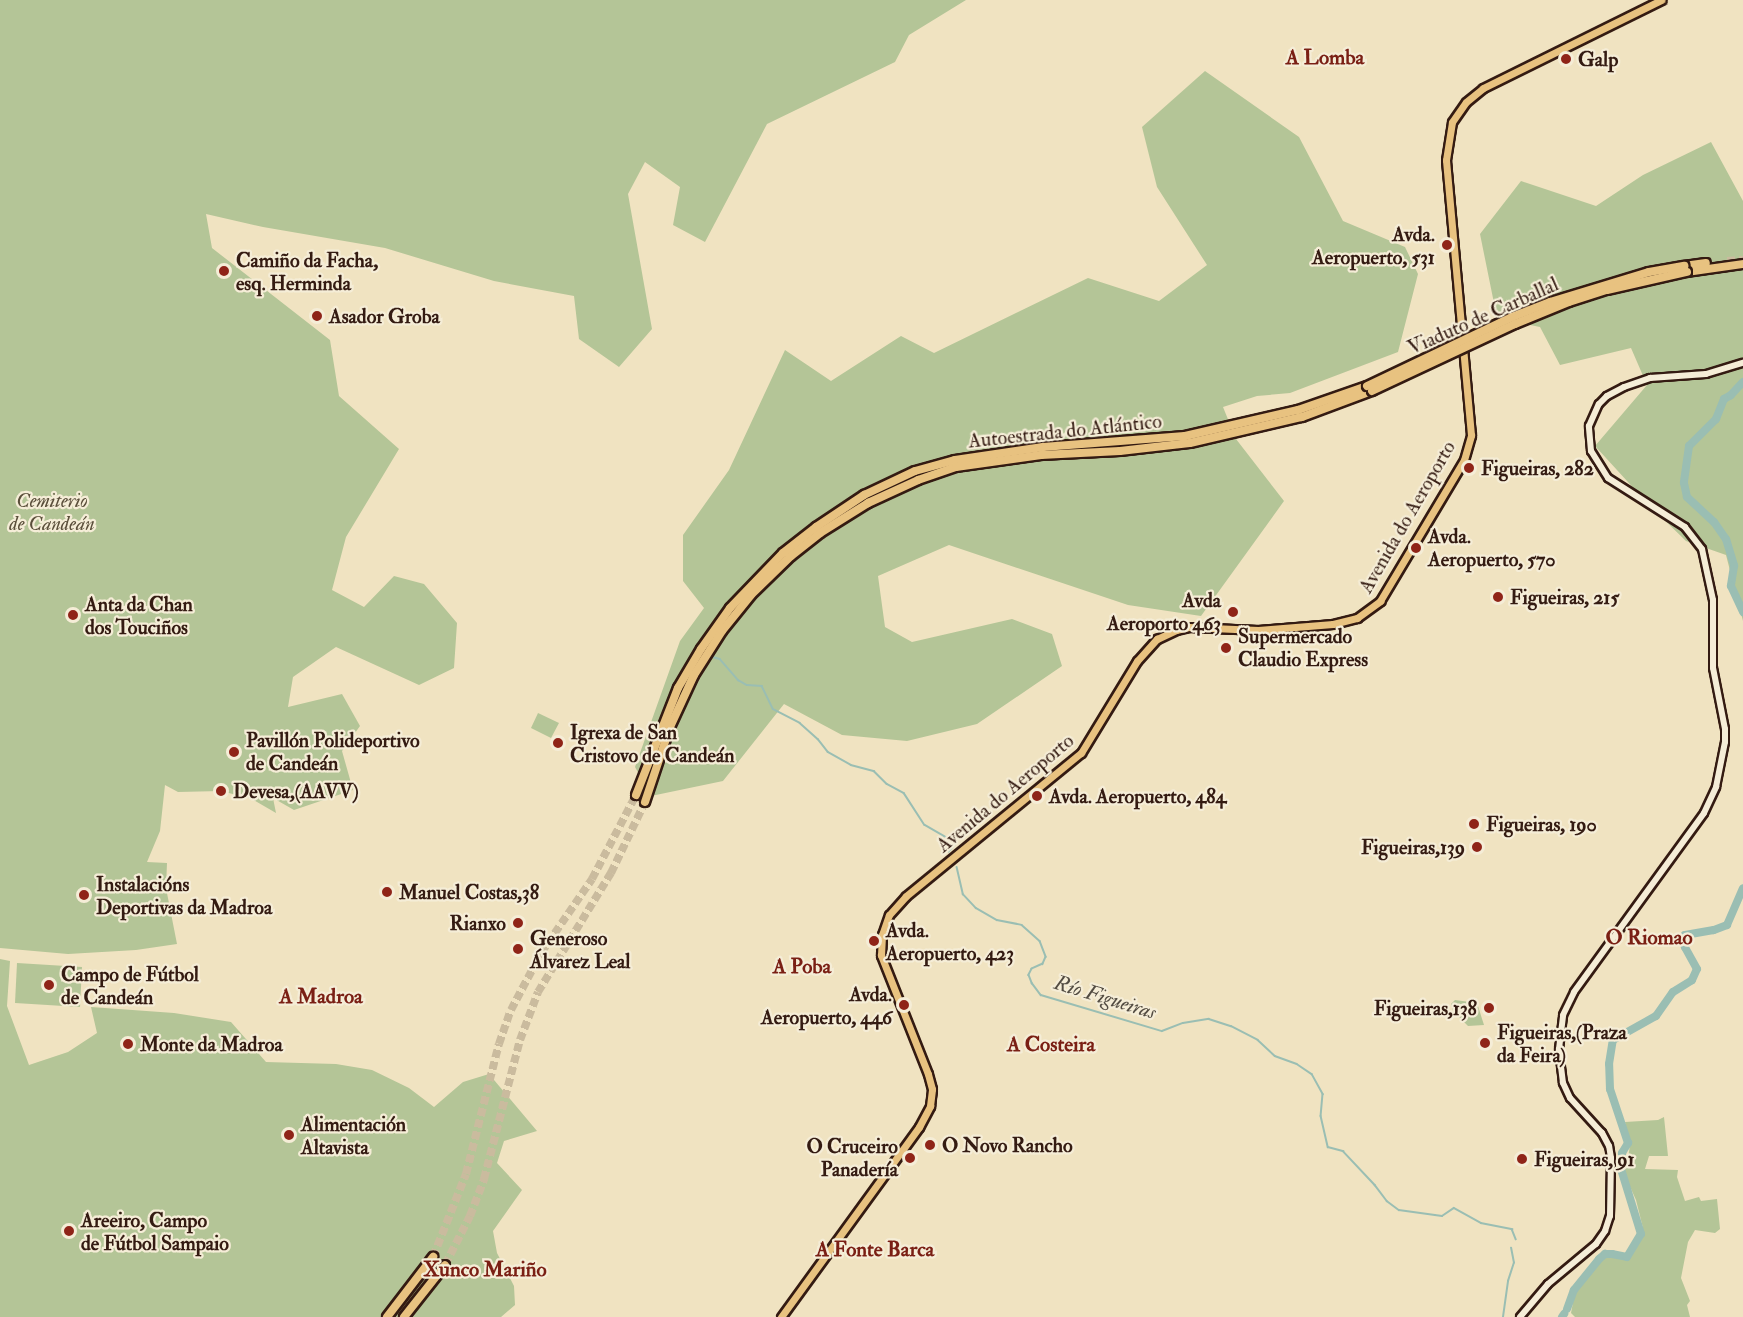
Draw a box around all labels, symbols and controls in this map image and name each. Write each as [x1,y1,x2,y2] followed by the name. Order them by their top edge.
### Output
[1286,45,1364,71] district label: A Lomba
[1578,47,1618,71] place label: Galp
[1559,52,1573,66] marker: Galp
[1312,222,1435,269] place label: Avda. Aeropuerto, 531
[1440,238,1454,252] marker: Avda. Aeropuerto, 531
[236,248,378,295] place label: Camiño da Facha, esq. Herminda
[217,264,231,278] marker: Camiño da Facha, esq. Herminda
[1404,272,1562,360] street label: Viaduto de Carballal
[329,304,440,328] place label: Asador Groba
[310,309,324,323] marker: Asador Groba
[967,409,1163,453] street label: Autoestrada do Atlántico
[1354,437,1460,597] street label: Avenida do Aeroporto
[1481,456,1594,480] place label: Figueiras, 282
[1462,461,1476,475] marker: Figueiras, 282
[9,489,95,536] park label: Cemiterio de Candeán
[1428,524,1555,571] place label: Avda. Aeropuerto, 570
[1409,541,1423,555] marker: Avda. Aeropuerto, 570
[1510,585,1619,609] place label: Figueiras, 215
[1107,588,1221,635] place label: Avda Aeroporto 463
[1491,590,1505,604] marker: Figueiras, 215
[85,592,193,639] place label: Anta da Chan dos Touciños
[1226,605,1240,619] marker: Avda Aeroporto 463
[66,608,80,622] marker: Anta da Chan dos Touciños
[1238,624,1368,671] place label: Supermercado Claudio Express
[1219,641,1233,655] marker: Supermercado Claudio Express
[570,720,734,767] place label: Igrexa de San Cristovo de Candeán
[246,728,420,775] place label: Pavillón Polideportivo de Candeán
[931,729,1079,857] street label: Avenida do Aeroporto
[551,736,565,750] marker: Igrexa de San Cristovo de Candeán
[227,745,241,759] marker: Pavillón Polideportivo de Candeán
[233,779,359,803] place label: Devesa,(AAVV)
[214,784,228,798] marker: Devesa,(AAVV)
[1049,784,1226,808] place label: Avda. Aeropuerto, 484
[1030,789,1044,803] marker: Avda. Aeropuerto, 484
[1486,812,1597,836] place label: Figueiras, 190
[1467,817,1481,831] marker: Figueiras, 190
[1361,835,1465,859] place label: Figueiras,139
[1470,840,1484,854] marker: Figueiras,139
[96,872,272,919] place label: Instalacións Deportivas da Madroa
[399,880,539,904] place label: Manuel Costas,38
[380,885,394,899] marker: Manuel Costas,38
[77,888,91,902] marker: Instalacións Deportivas da Madroa
[450,911,506,935] place label: Rianxo
[511,916,525,930] marker: Rianxo
[886,918,1014,965] place label: Avda. Aeropuerto, 423
[1605,925,1693,951] district label: O Riomao
[530,926,630,973] place label: Generoso Álvarez Leal
[867,934,881,948] marker: Avda. Aeropuerto, 423
[511,942,525,956] marker: Generoso Álvarez Leal
[773,954,831,980] district label: A Poba
[61,962,199,1009] place label: Campo de Fútbol de Candeán
[1051,971,1159,1025] water label: Río Figueiras
[42,978,56,992] marker: Campo de Fútbol de Candeán
[761,982,892,1029] place label: Avda. Aeropuerto, 446
[279,984,363,1010] district label: A Madroa
[1374,996,1477,1020] place label: Figueiras,138
[897,998,911,1012] marker: Avda. Aeropuerto, 446
[1482,1001,1496,1015] marker: Figueiras,138
[1497,1020,1627,1067] place label: Figueiras,(Praza da Feira)
[140,1032,283,1056] place label: Monte da Madroa
[1007,1032,1095,1058] district label: A Costeira
[1478,1036,1492,1050] marker: Figueiras,(Praza da Feira)
[121,1037,135,1051] marker: Monte da Madroa
[301,1112,406,1159] place label: Alimentación Altavista
[282,1128,296,1142] marker: Alimentación Altavista
[942,1133,1073,1157] place label: O Novo Rancho
[806,1134,898,1181] place label: O Cruceiro Panadería
[923,1138,937,1152] marker: O Novo Rancho
[1534,1147,1635,1171] place label: Figueiras, 91
[903,1151,917,1165] marker: O Cruceiro Panadería
[1515,1152,1529,1166] marker: Figueiras, 91
[81,1208,229,1255] place label: Areeiro, Campo de Fútbol Sampaio
[62,1224,76,1238] marker: Areeiro, Campo de Fútbol Sampaio
[816,1237,934,1263] district label: A Fonte Barca
[423,1257,547,1283] district label: Xunco Mariño

